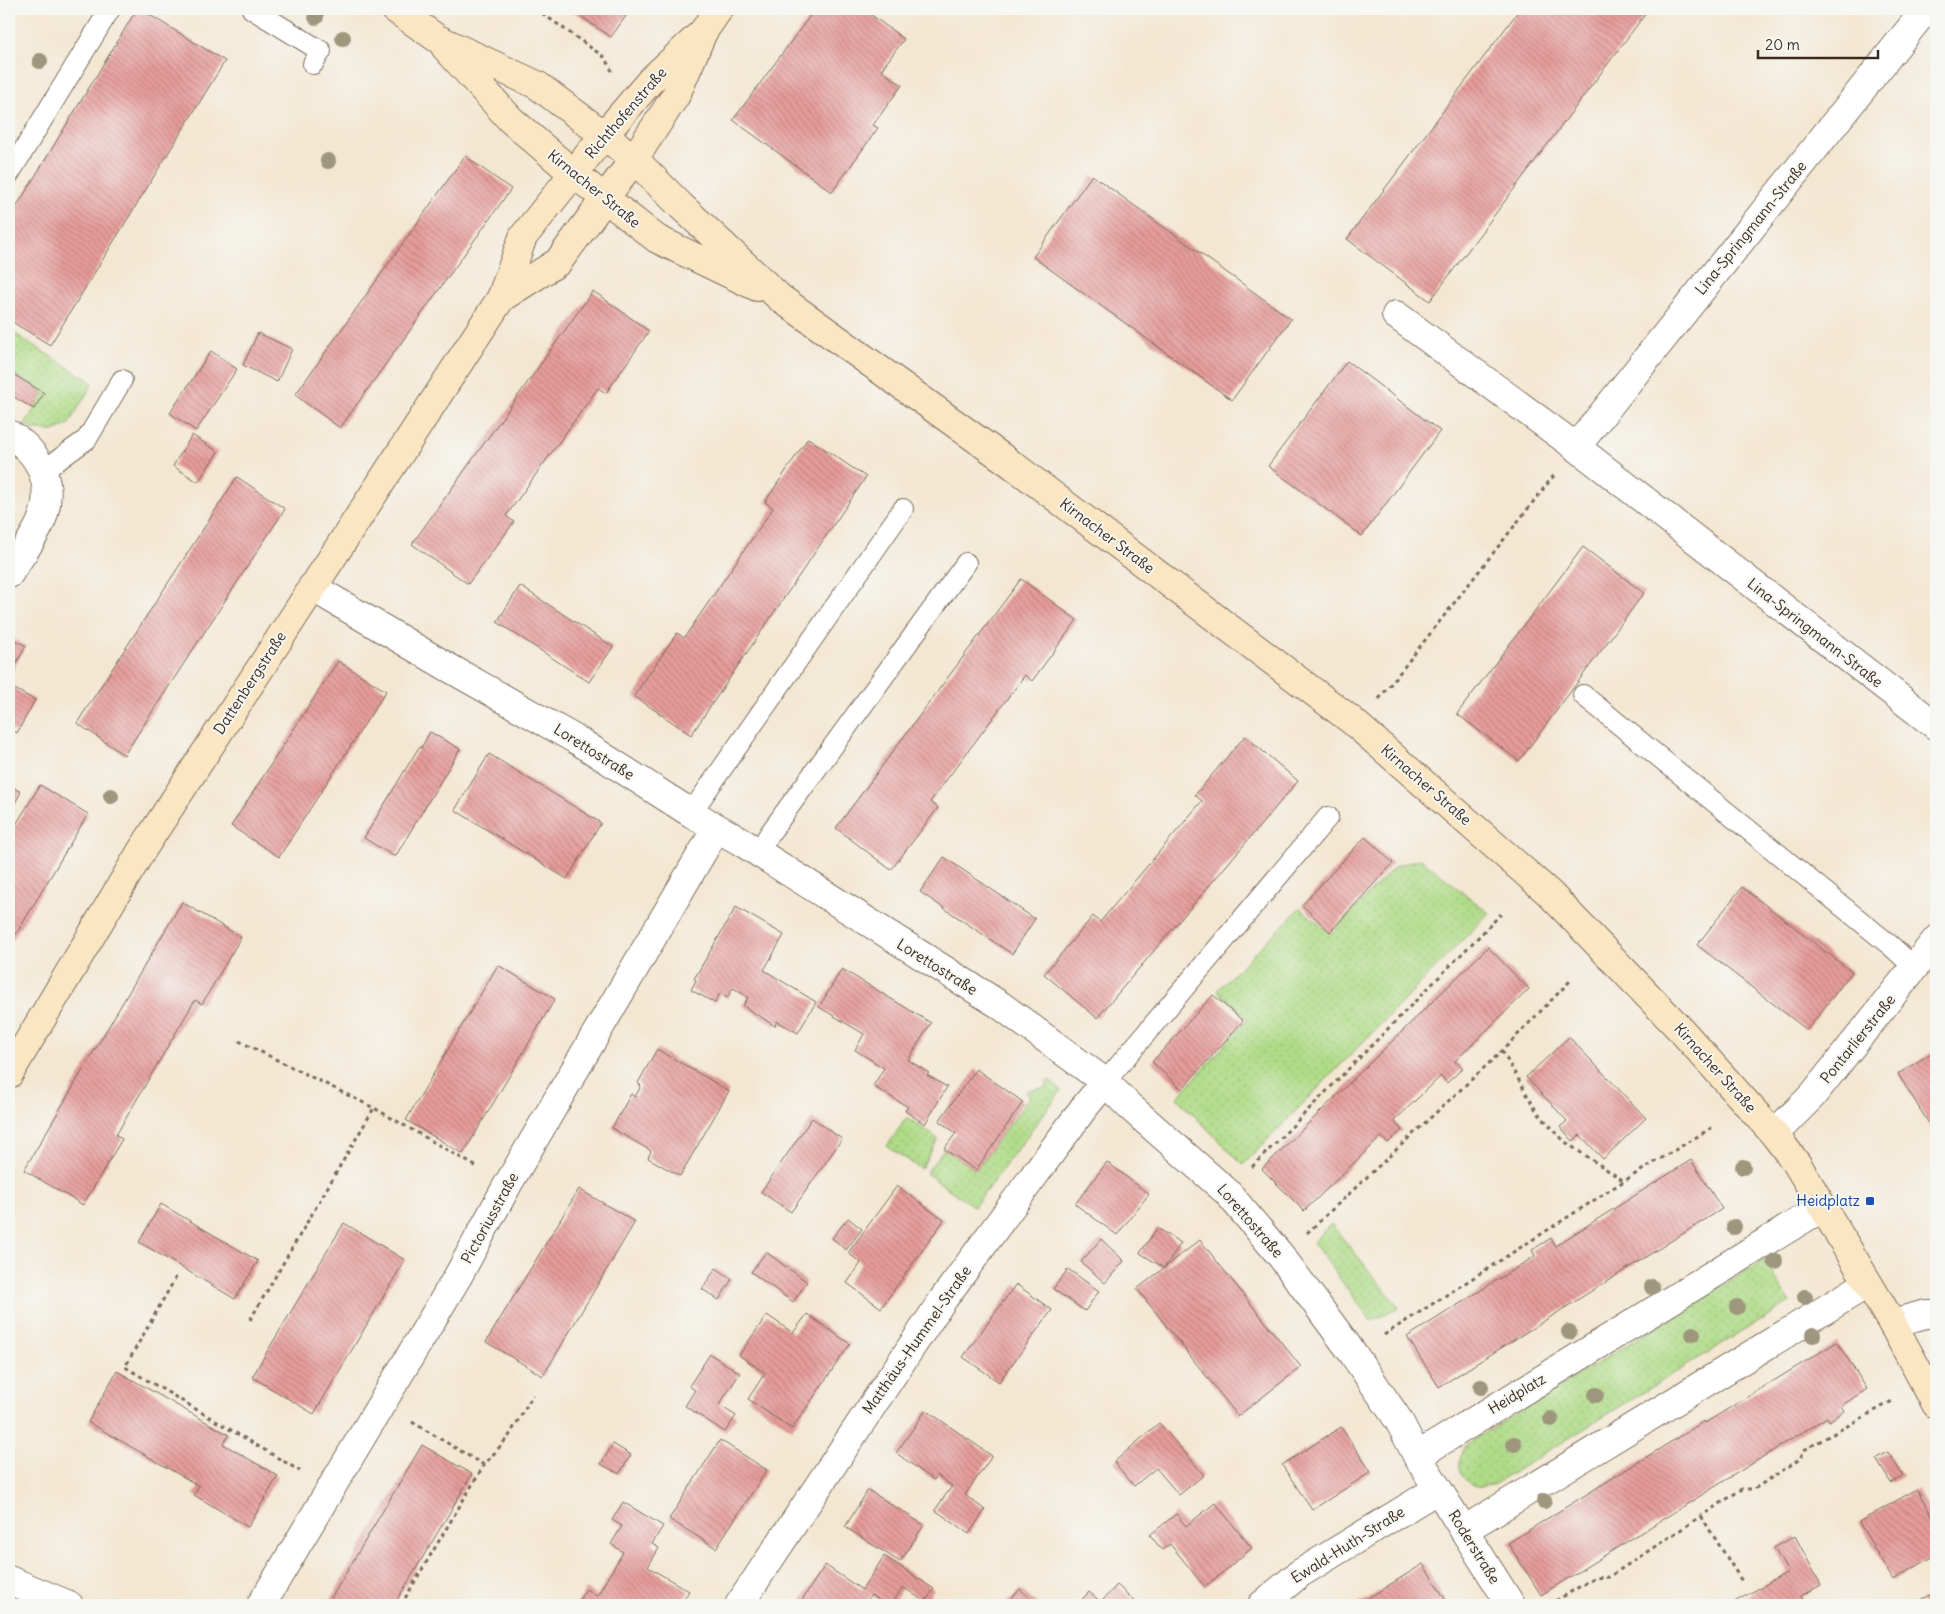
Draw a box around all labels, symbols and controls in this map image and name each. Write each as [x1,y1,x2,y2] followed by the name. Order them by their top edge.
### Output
[1758,28,1878,60] scale bar
[1765,35,1800,54] text: 20 m
[581,63,671,162] street label: Richthofenstraße
[544,145,645,232] street label: Kirnacher Straße
[1691,157,1811,299] street label: Lina-Springmann-Straße
[1056,494,1159,577] street label: Kirnacher Straße
[1744,574,1887,691] street label: Lina-Springmann-Straße
[209,628,290,738] street label: Dattenbergstraße
[550,719,638,784] street label: Lorettostraße
[1377,740,1476,829] street label: Kirnacher Straße
[893,934,981,999] street label: Lorettostraße
[1816,990,1899,1087] street label: Pontarlierstraße
[1670,1019,1761,1116] street label: Kirnacher Straße
[457,1169,522,1267] street label: Pictoriusstraße
[1213,1180,1288,1261] street label: Lorettostraße
[1796,1191,1860,1210] place label: Heidplatz
[1864,1195,1876,1207] marker: Heidplatz
[858,1262,975,1418] street label: Matthäus-Hummel-Straße
[1485,1369,1549,1418] street label: Heidplatz
[1287,1502,1408,1587] street label: Ewald-Huth-Straße
[1444,1506,1505,1587] street label: Roderstraße

